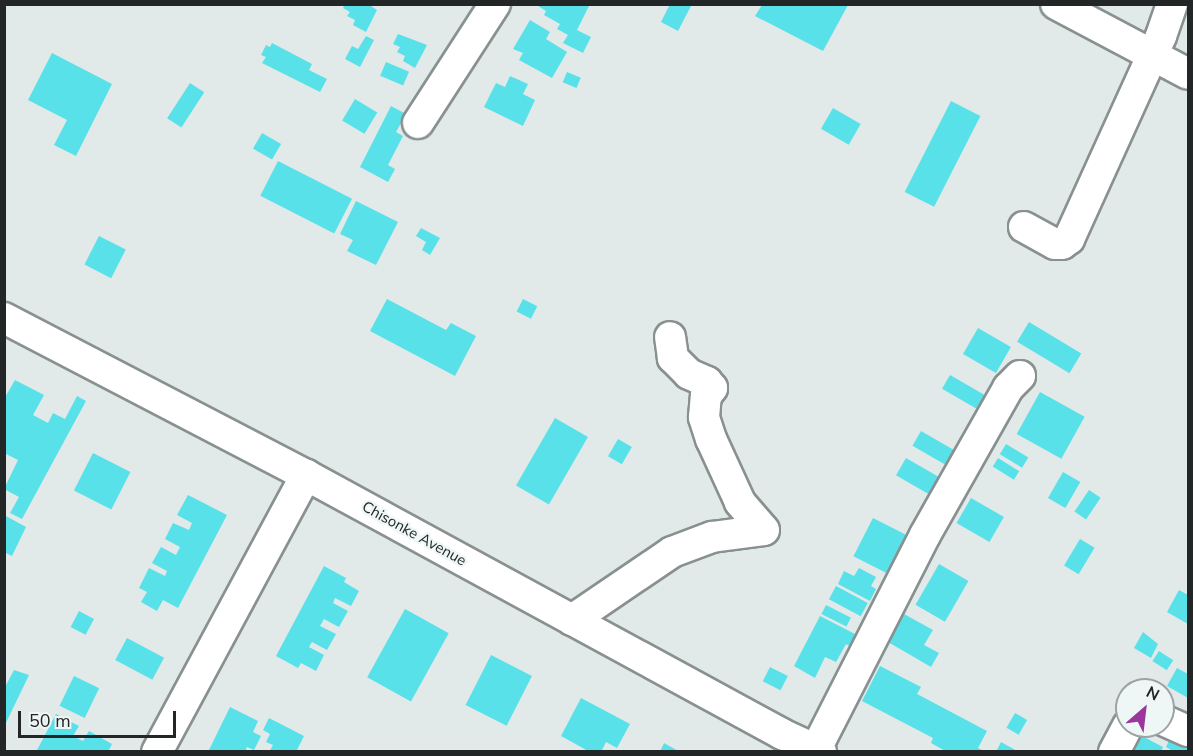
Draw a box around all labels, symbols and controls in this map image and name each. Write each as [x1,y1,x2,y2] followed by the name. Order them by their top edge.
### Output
[359,498,469,570] street label: Chisonke Avenue
[1115,678,1175,738] north arrow
[1142,681,1163,706] text: N
[21,699,178,737] scale bar
[29,709,71,733] text: 50 m

